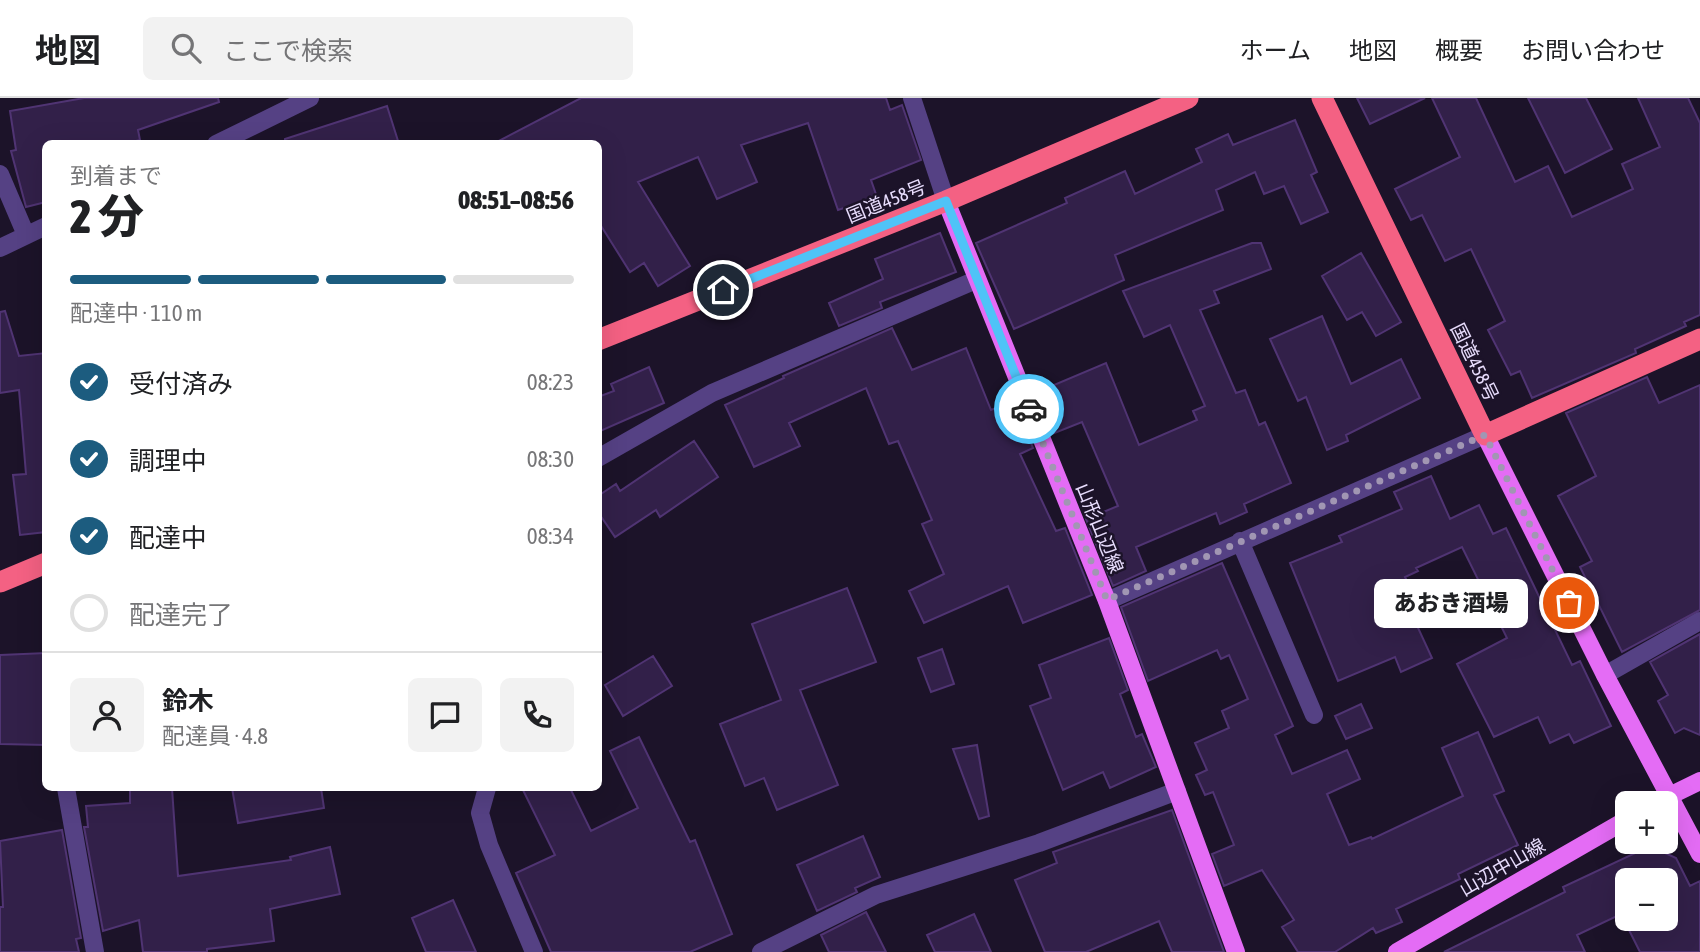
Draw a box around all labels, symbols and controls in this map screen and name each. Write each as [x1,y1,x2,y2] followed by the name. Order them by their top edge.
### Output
[143,17,633,80] search box
[167,29,205,67] icon: search
[35,31,101,69] text: 地図
[223,36,353,66] text: ここで検索
[1240,37,1311,64] text: ホーム
[1349,37,1397,64] text: 地図
[1435,37,1483,64] text: 概要
[1521,37,1665,64] text: お問い合わせ
[70,163,162,189] text: 到着まで
[843,175,929,227] street label: 国道458号
[458,185,574,215] text: 08:51–08:56
[70,190,144,243] text: 2 分
[693,260,753,320] pin
[704,271,742,309] icon: home
[70,300,202,326] text: 配達中 · 110 m
[1447,320,1503,404] street label: 国道458号
[70,363,108,401] icon: check
[129,369,233,399] text: 受付済み
[527,369,574,395] text: 08:23
[994,374,1064,444] courier
[1010,390,1048,428] icon: car
[70,440,108,478] icon: check
[129,446,207,476] text: 調理中
[527,446,574,472] text: 08:30
[1072,480,1128,576] street label: 山形山辺線
[70,517,108,555] icon: check
[129,523,207,553] text: 配達中
[527,523,574,549] text: 08:34
[1539,573,1599,633] pin
[1373,578,1527,628] callout: あおき酒場
[1550,584,1588,622] icon: bag
[1394,590,1509,616] text: あおき酒場
[129,600,233,630] text: 配達完了
[70,678,144,752] button: person
[408,678,482,752] button: chat
[500,678,574,752] button: phone
[162,686,214,716] text: 鈴木
[162,723,268,749] text: 配達員 · 4.8
[1615,791,1678,931] map controls
[1615,791,1678,854] button: +
[1455,834,1549,900] street label: 山辺中山線
[1615,868,1678,931] button: −

